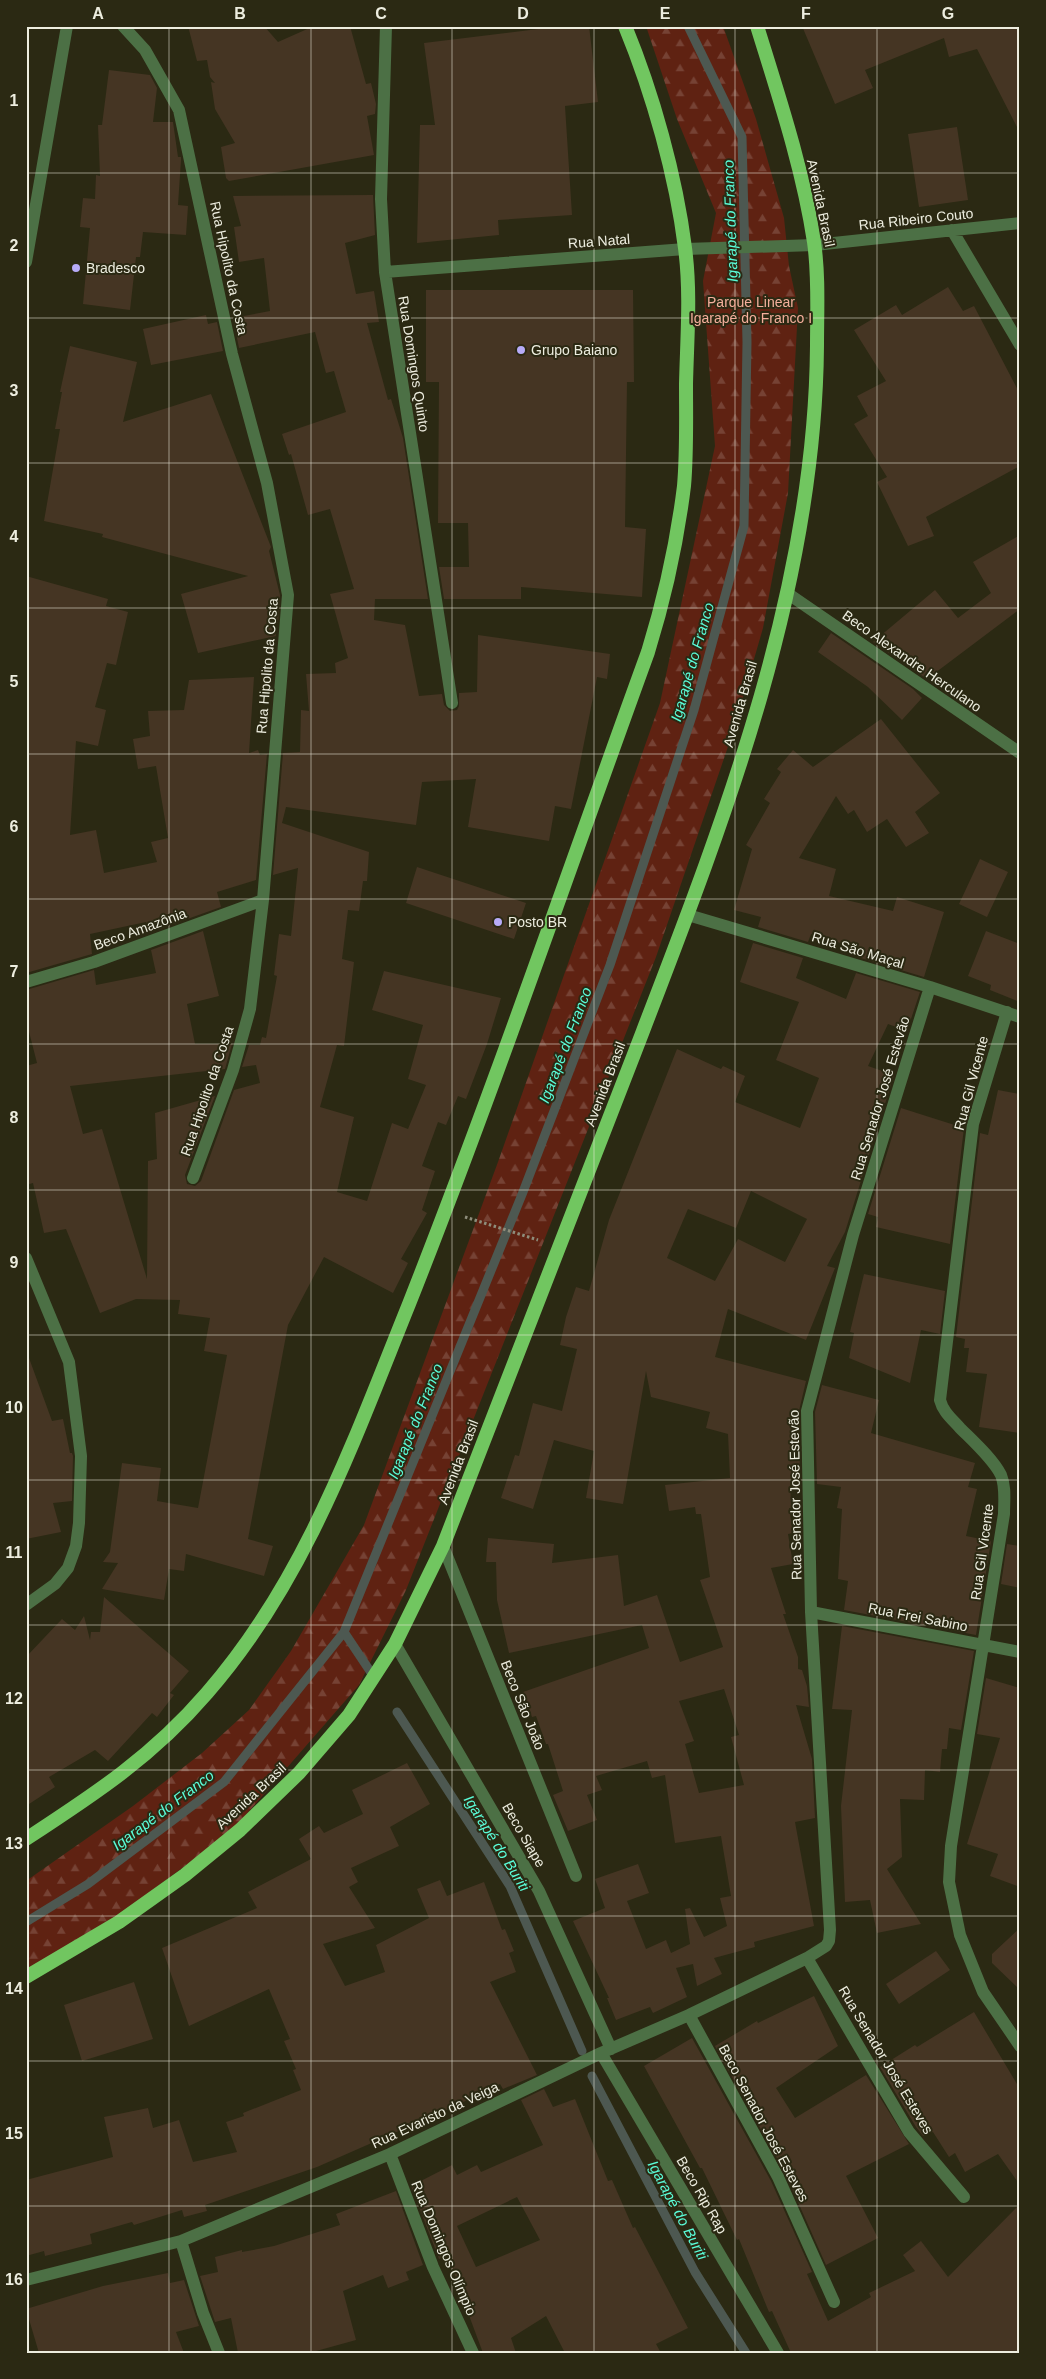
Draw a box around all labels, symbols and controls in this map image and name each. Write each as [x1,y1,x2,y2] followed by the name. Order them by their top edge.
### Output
[92,5,104,22] text: A
[234,5,246,22] text: B
[375,5,387,22] text: C
[517,5,529,22] text: D
[660,5,671,22] text: E
[801,5,811,22] text: F
[942,5,954,22] text: G
[10,92,19,109] text: 1
[804,158,838,248] street label: Avenida Brasil
[719,159,741,283] water label: Igarapé do Franco
[207,200,251,336] street label: Rua Hipolito da Costa
[858,205,974,233] street label: Rua Ribeiro Couto
[567,231,631,251] street label: Rua Natal
[10,237,19,254] text: 2
[86,260,145,276] place label: Bradesco
[70,262,82,274] marker: Bradesco
[690,294,812,326] park label: Parque Linear Igarapé do Franco I
[395,295,433,433] street label: Rua Domingos Quinto
[531,342,618,358] place label: Grupo Baiano
[515,344,527,356] marker: Grupo Baiano
[10,382,19,399] text: 3
[10,528,19,545] text: 4
[253,597,281,735] street label: Rua Hipolito da Costa
[667,601,717,723] water label: Igarapé do Franco
[840,607,985,715] street label: Beco Alexandre Herculano
[720,659,760,749] street label: Avenida Brasil
[10,673,19,690] text: 5
[10,818,19,835] text: 6
[92,905,189,953] street label: Beco Amazônia
[508,914,567,930] place label: Posto BR
[492,916,504,928] marker: Posto BR
[810,928,906,972] street label: Rua São Maçal
[10,963,19,980] text: 7
[535,985,595,1105] water label: Igarapé do Franco
[847,1014,913,1182] street label: Rua Senador José Estevão
[177,1024,237,1158] street label: Rua Hipolito da Costa
[951,1034,991,1132] street label: Rua Gil Vicente
[582,1039,628,1129] street label: Avenida Brasil
[10,1109,19,1126] text: 8
[10,1254,19,1271] text: 9
[384,1361,446,1481] water label: Igarapé do Franco
[5,1399,23,1416] text: 10
[786,1409,804,1580] street label: Rua Senador José Estevão
[435,1417,481,1507] street label: Avenida Brasil
[967,1503,997,1601] street label: Rua Gil Vicente
[6,1544,23,1561] text: 11
[867,1599,969,1635] street label: Rua Frei Sabino
[498,1658,548,1752] street label: Beco São João
[5,1690,23,1707] text: 12
[213,1760,289,1832] street label: Avenida Brasil
[109,1766,217,1854] water label: Igarapé do Franco
[461,1792,534,1895] water label: Igarapé do Buriti
[499,1800,549,1870] street label: Beco Siape
[5,1835,23,1852] text: 13
[5,1980,23,1997] text: 14
[835,1983,937,2137] street label: Rua Senador José Esteves
[716,2042,812,2204] street label: Beco Senador José Esteves
[369,2078,501,2152] street label: Rua Evaristo da Veiga
[5,2125,23,2142] text: 15
[673,2154,731,2237] street label: Beco Rip Rap
[645,2157,712,2263] water label: Igarapé do Buriti
[408,2178,480,2318] street label: Rua Domingos Olímpio
[5,2271,23,2288] text: 16

